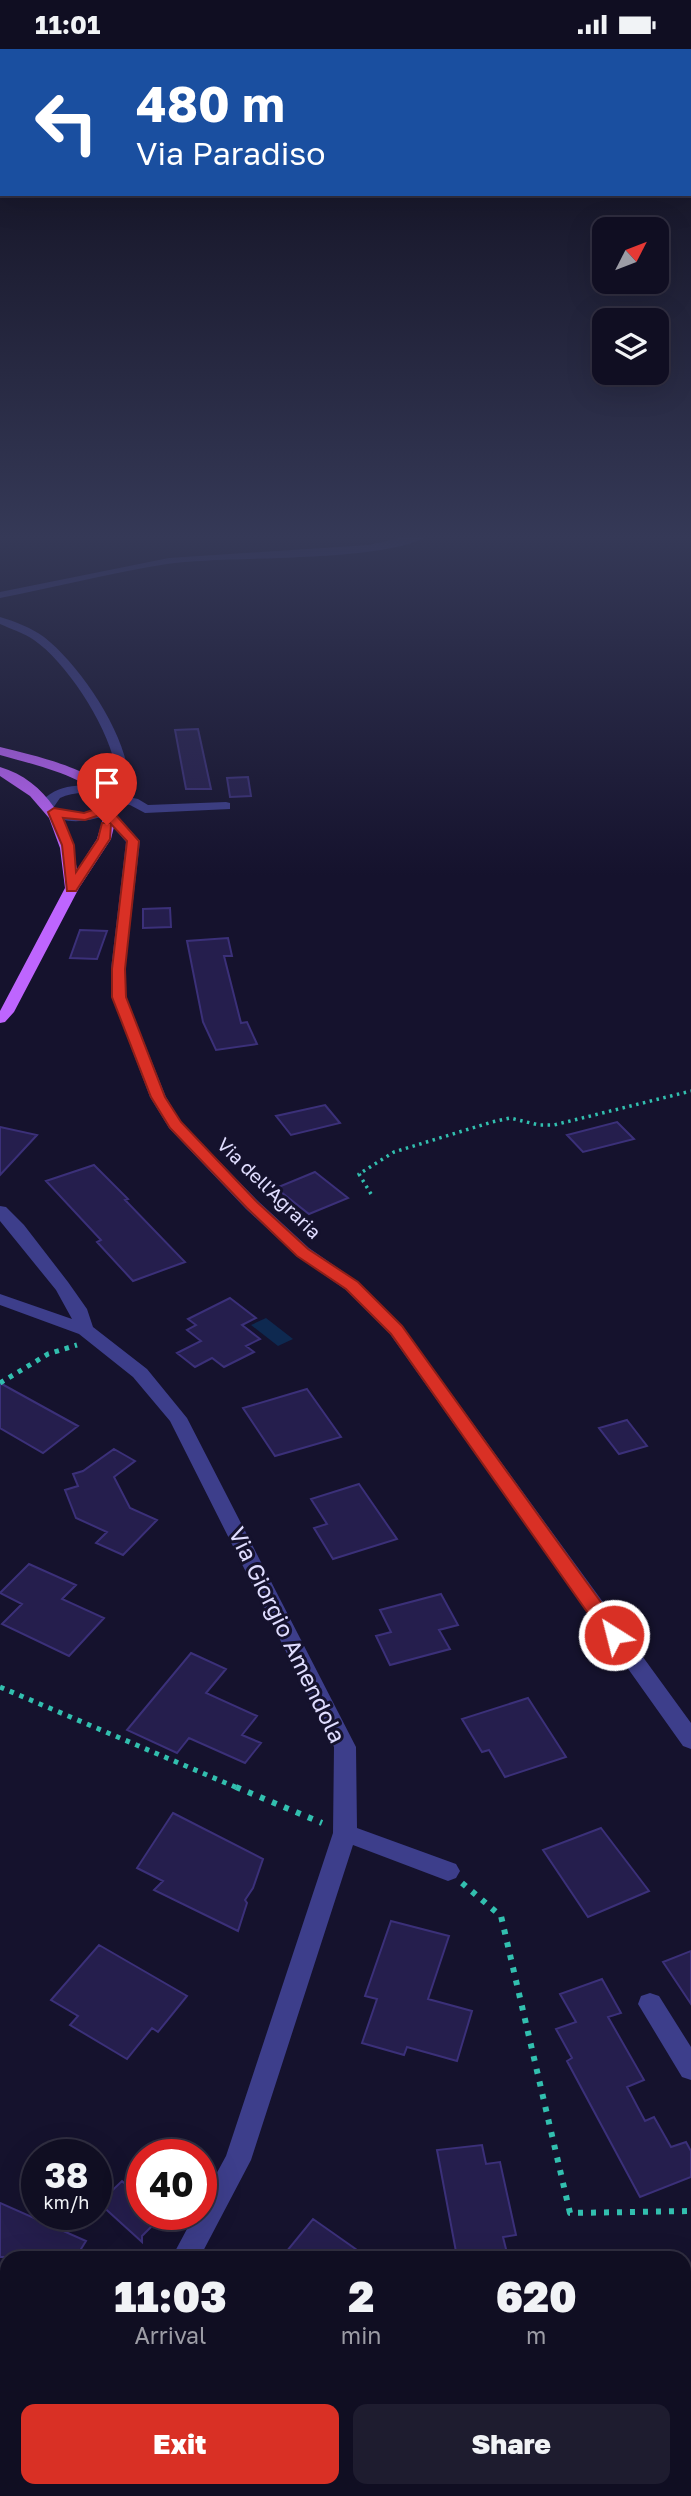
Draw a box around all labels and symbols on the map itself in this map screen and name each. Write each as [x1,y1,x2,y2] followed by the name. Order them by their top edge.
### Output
[592,217,668,294] north arrow
[77,753,137,825] pin
[213,1132,326,1243] street label: Via dell'Agraria
[223,1522,352,1747] street label: Via Giorgio Amendola
[577,1598,651,1672] position arrow
[126,2139,217,2230] speed limit sign: 40

